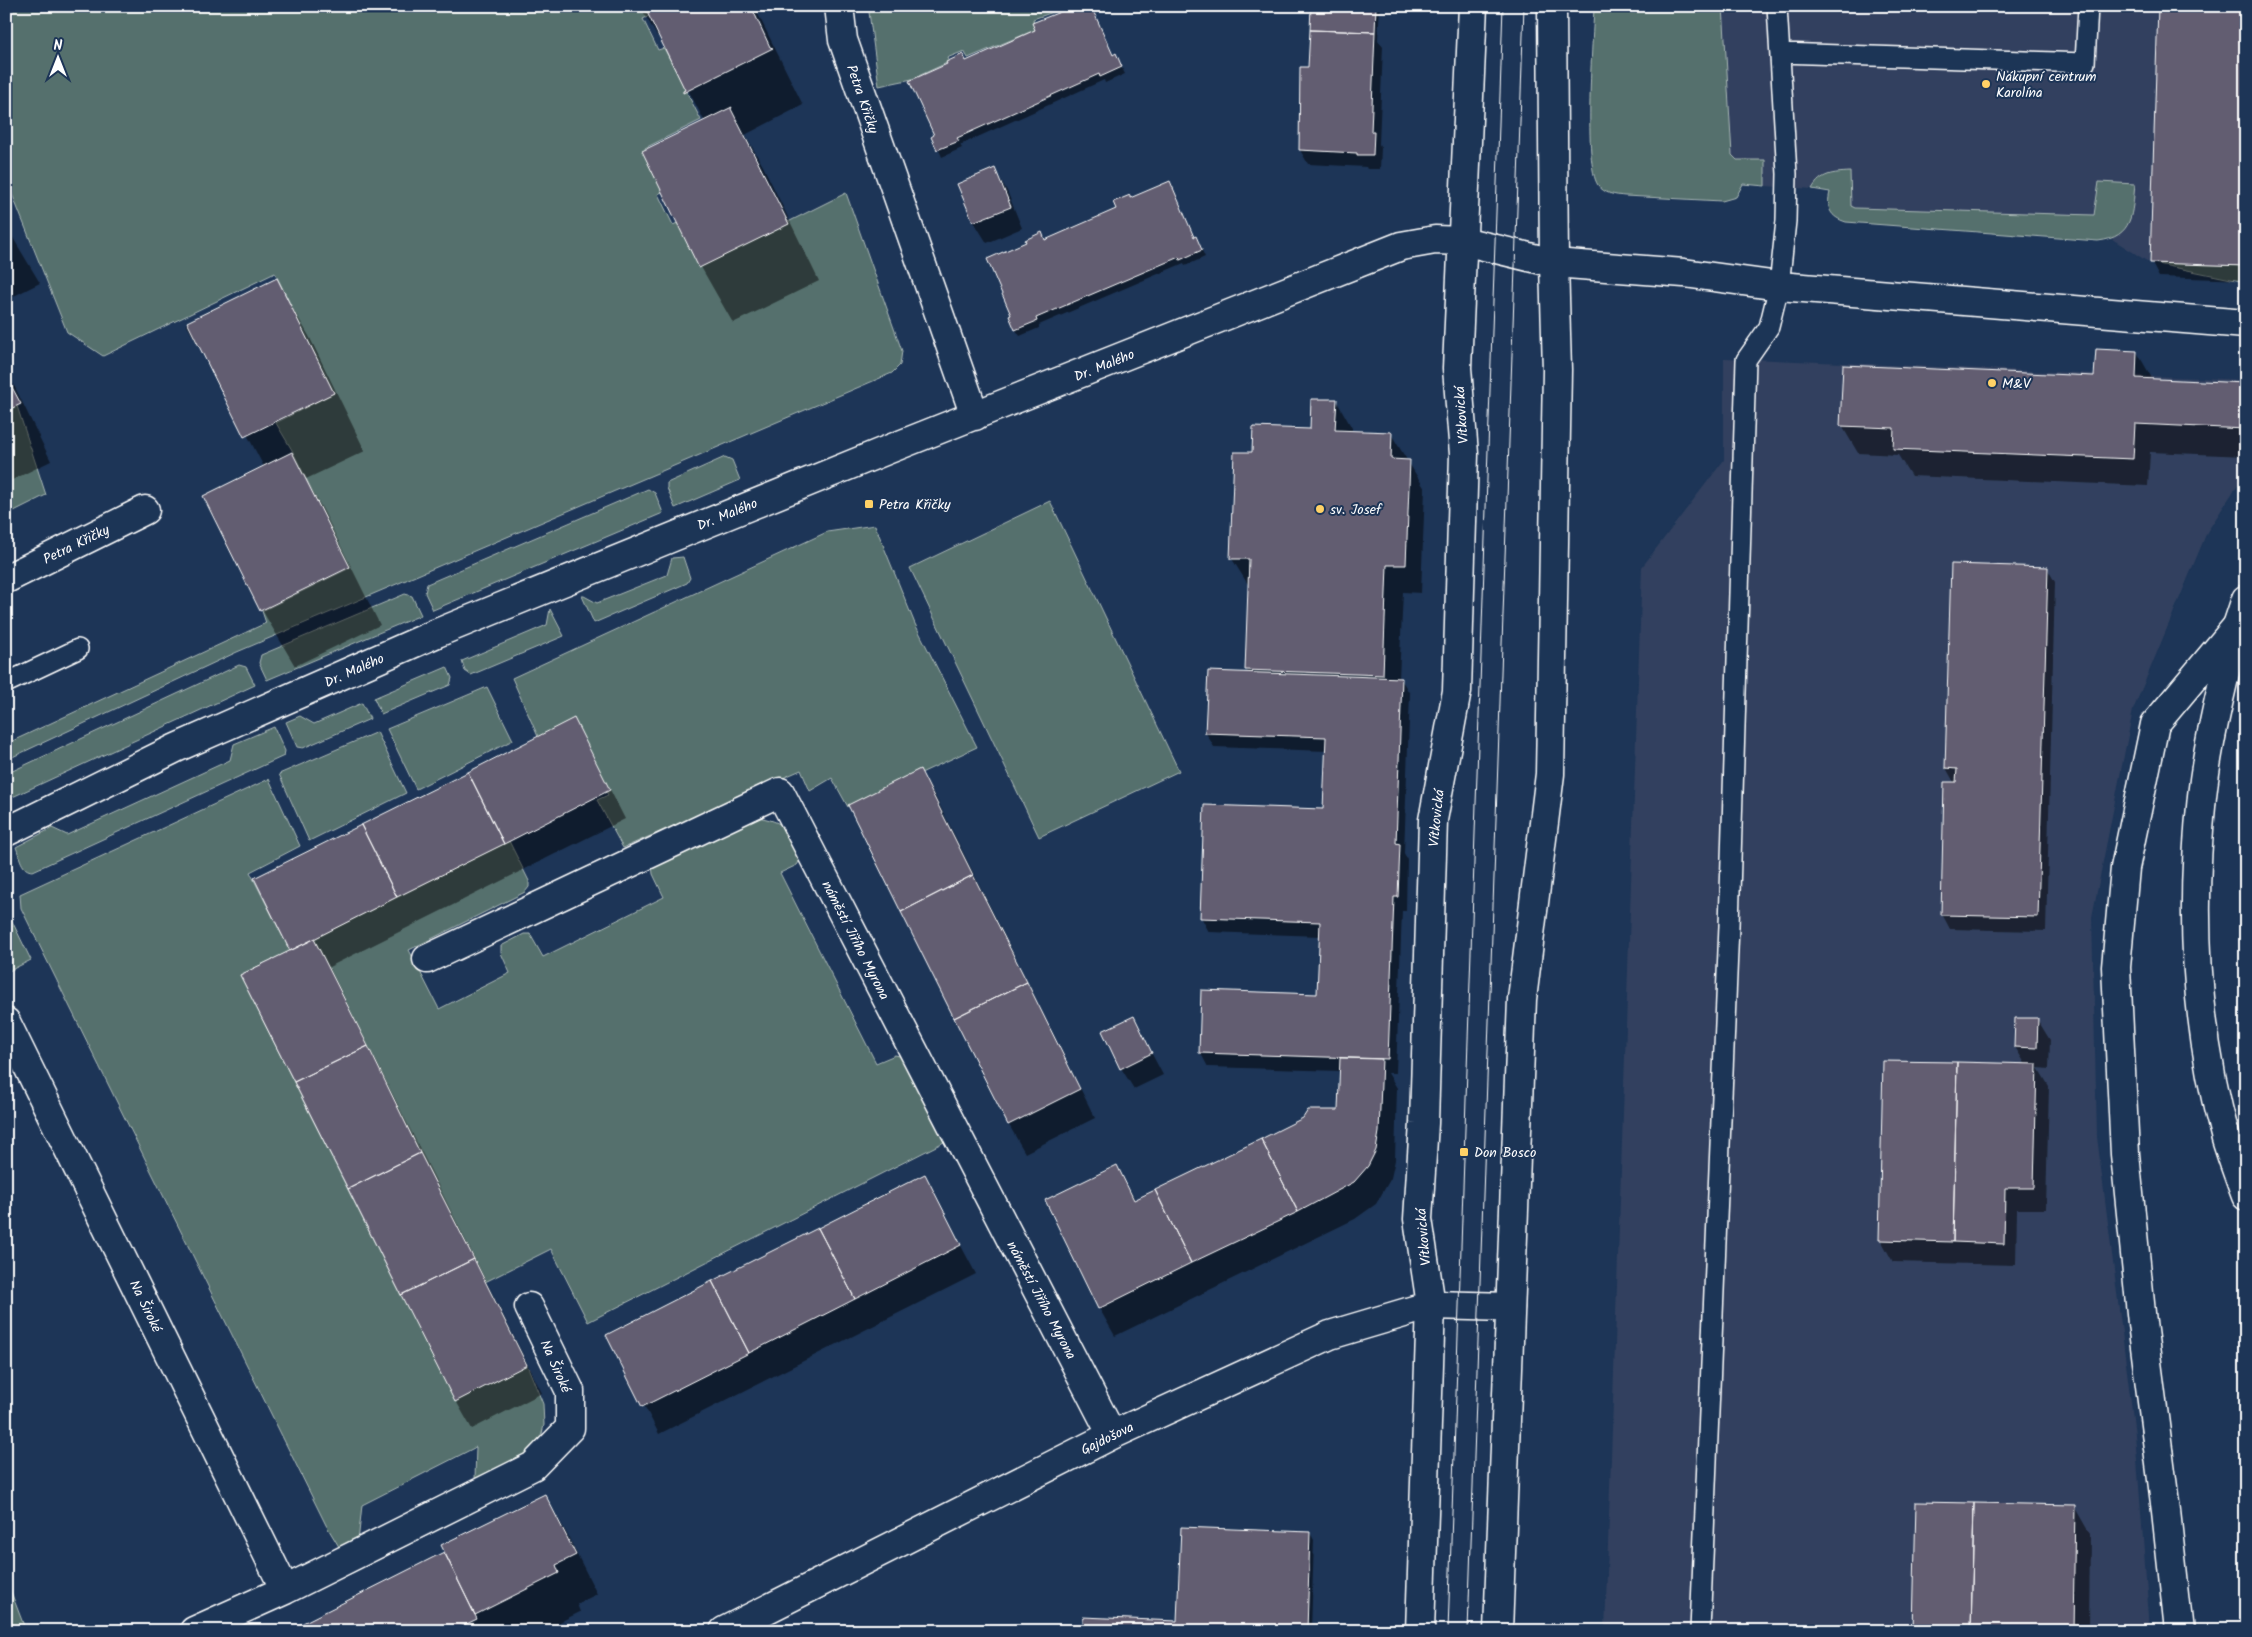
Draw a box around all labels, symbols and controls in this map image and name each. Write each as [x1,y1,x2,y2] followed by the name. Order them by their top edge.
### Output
[32,32,82,82] north arrow
[54,35,63,57] text: N
[840,62,884,137] street label: Petra Křičky
[1996,66,2096,104] place label: Nákupní centrum Karolína
[1980,78,1992,90] marker: Nákupní centrum Karolína
[1071,344,1138,388] street label: Dr. Malého
[2002,373,2032,395] place label: M&V
[1986,377,1998,389] marker: M&V
[1449,384,1475,445] street label: Vítkovická
[694,493,761,537] street label: Dr. Malého
[879,494,951,516] place label: Petra Křičky
[863,498,875,510] marker: Petra Křičky
[1330,499,1383,521] place label: sv. Josef
[1314,503,1326,515] marker: sv. Josef
[39,519,114,570] street label: Petra Křičky
[321,648,388,694] street label: Dr. Malého
[1423,787,1451,848] street label: Vítkovická
[815,877,895,1004] street label: náměstí Jiřího Myrona
[1474,1142,1536,1164] place label: Don Bosco
[1458,1146,1470,1158] marker: Don Bosco
[1410,1206,1437,1267] street label: Vítkovická
[1001,1237,1082,1364] street label: náměstí Jiřího Myrona
[123,1276,168,1337] street label: Na Široké
[534,1336,577,1397] street label: Na Široké
[1077,1417,1138,1461] street label: Gajdošova

